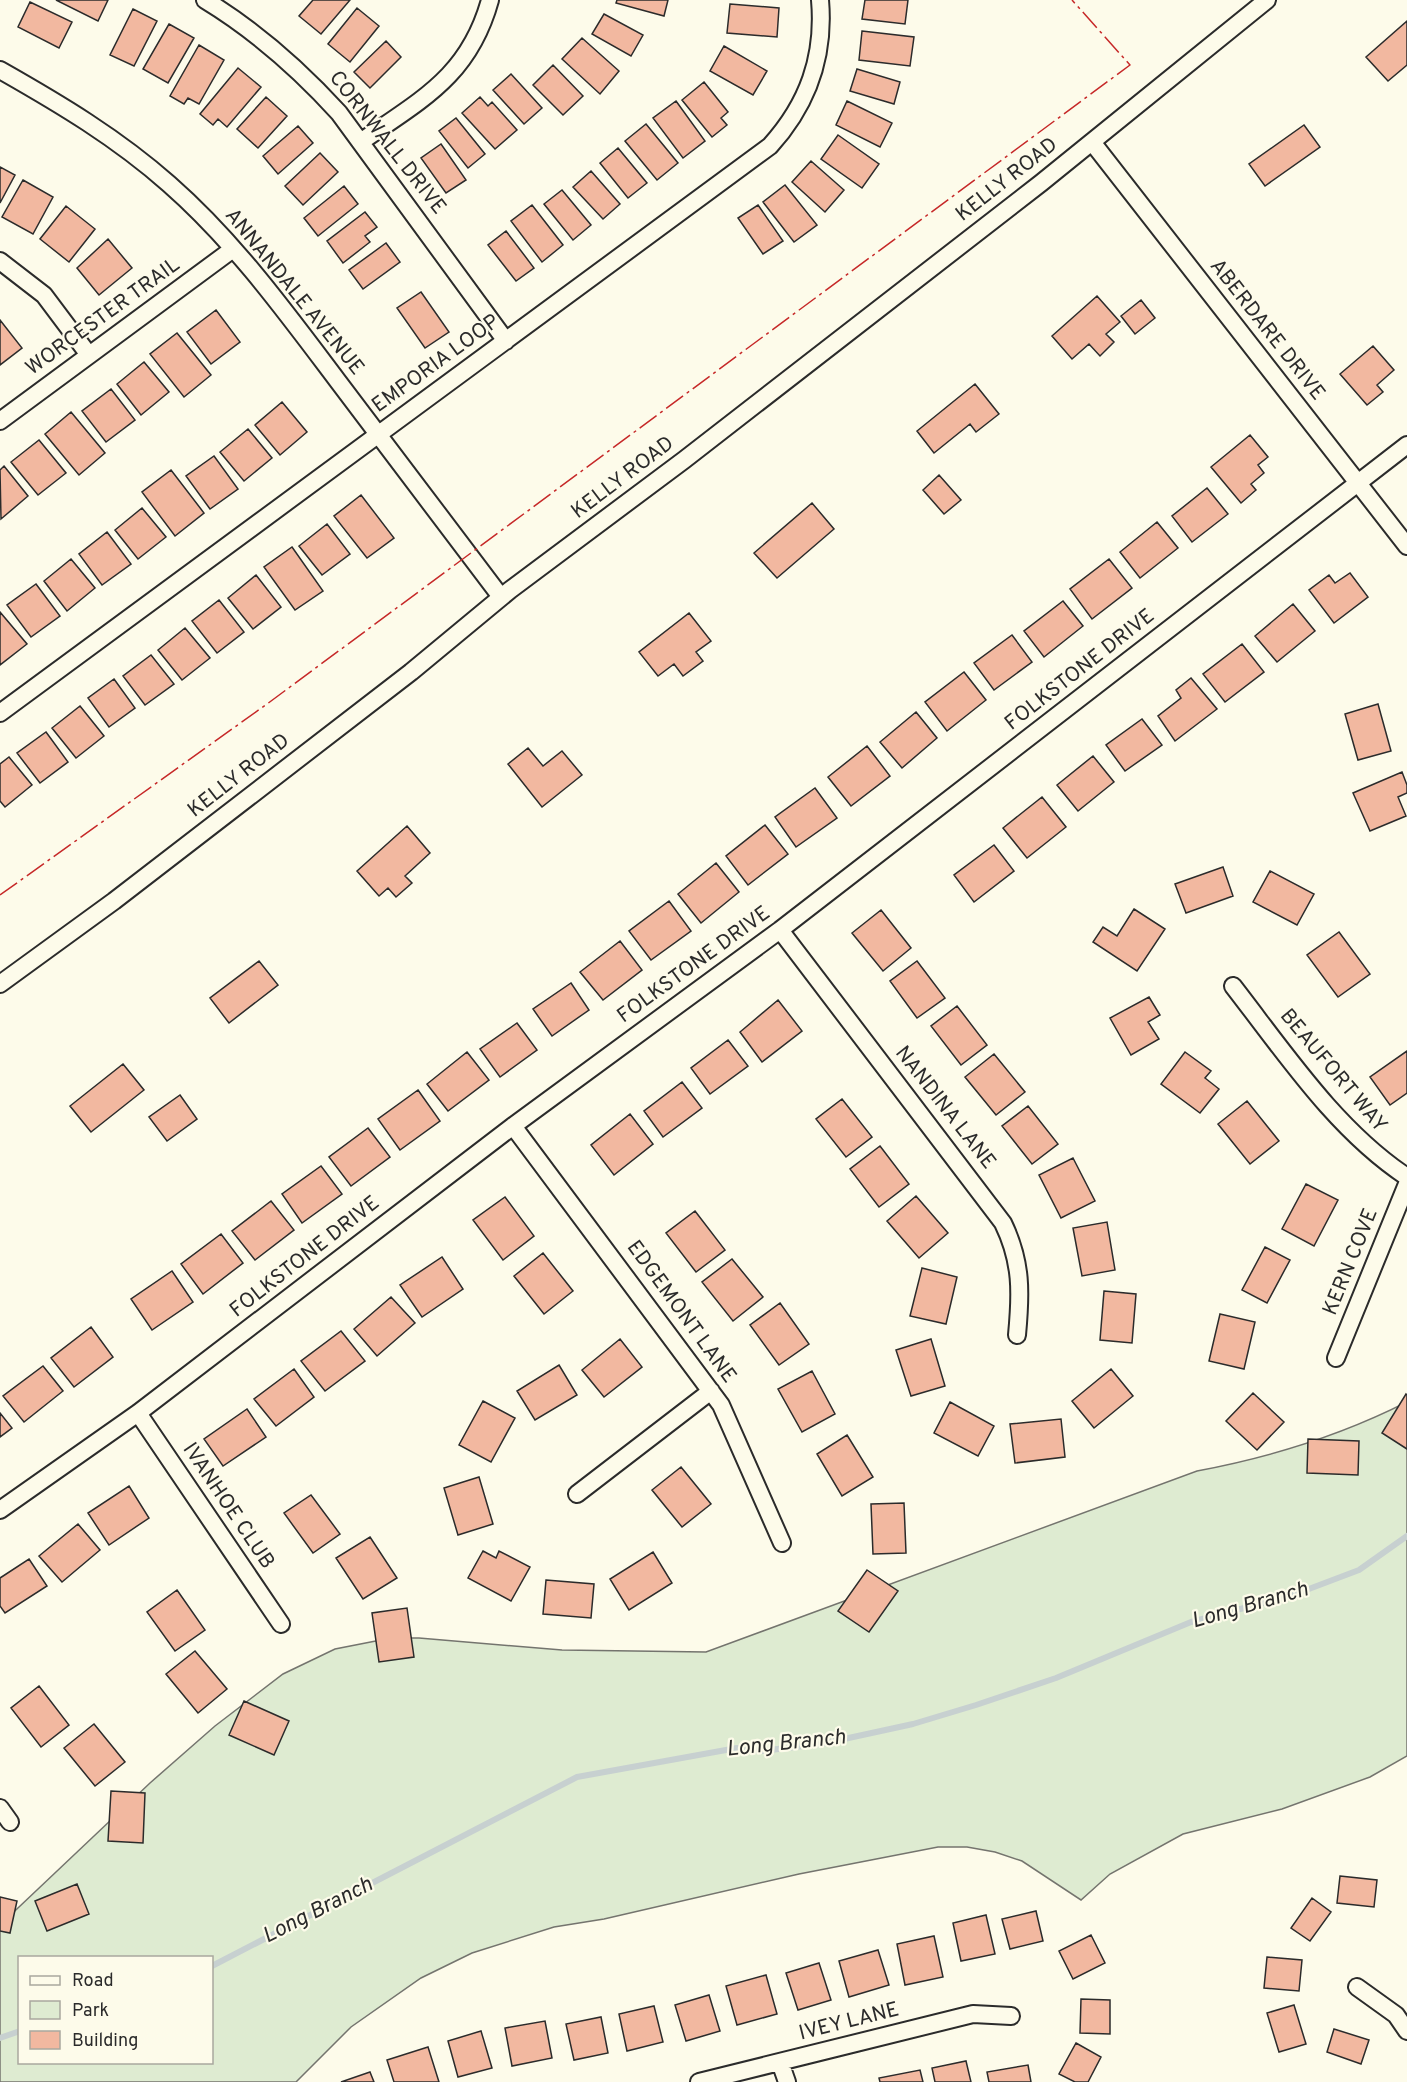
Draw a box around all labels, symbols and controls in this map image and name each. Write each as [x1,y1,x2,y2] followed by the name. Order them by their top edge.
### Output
[322,66,452,220] street label: CORNWALL DRIVE
[951,132,1063,228] street label: KELLY ROAD
[218,203,370,381] street label: ANNANDALE AVENUE
[21,252,186,382] street label: WORCESTER TRAIL
[1203,254,1331,406] street label: ABERDARE DRIVE
[367,309,505,419] street label: EMPORIA LOOP
[566,431,680,525] street label: KELLY ROAD
[1000,603,1160,737] street label: FOLKSTONE DRIVE
[183,728,295,824] street label: KELLY ROAD
[612,900,776,1030] street label: FOLKSTONE DRIVE
[1273,1004,1393,1138] street label: BEAUFORT WAY
[888,1041,1002,1175] street label: NANDINA LANE
[225,1190,385,1324] street label: FOLKSTONE DRIVE
[1317,1204,1385,1320] street label: KERN COVE
[620,1235,742,1389] street label: EDGEMONT LANE
[176,1438,280,1574] street label: IVANHOE CLUB
[1189,1576,1311,1636] water label: Long Branch
[725,1724,847,1764] water label: Long Branch
[258,1872,378,1950] water label: Long Branch
[18,1956,213,2064] legend
[72,1970,114,1993] text: Road
[796,1997,902,2047] street label: IVEY LANE
[72,2000,109,2023] text: Park
[72,2030,138,2053] text: Building

